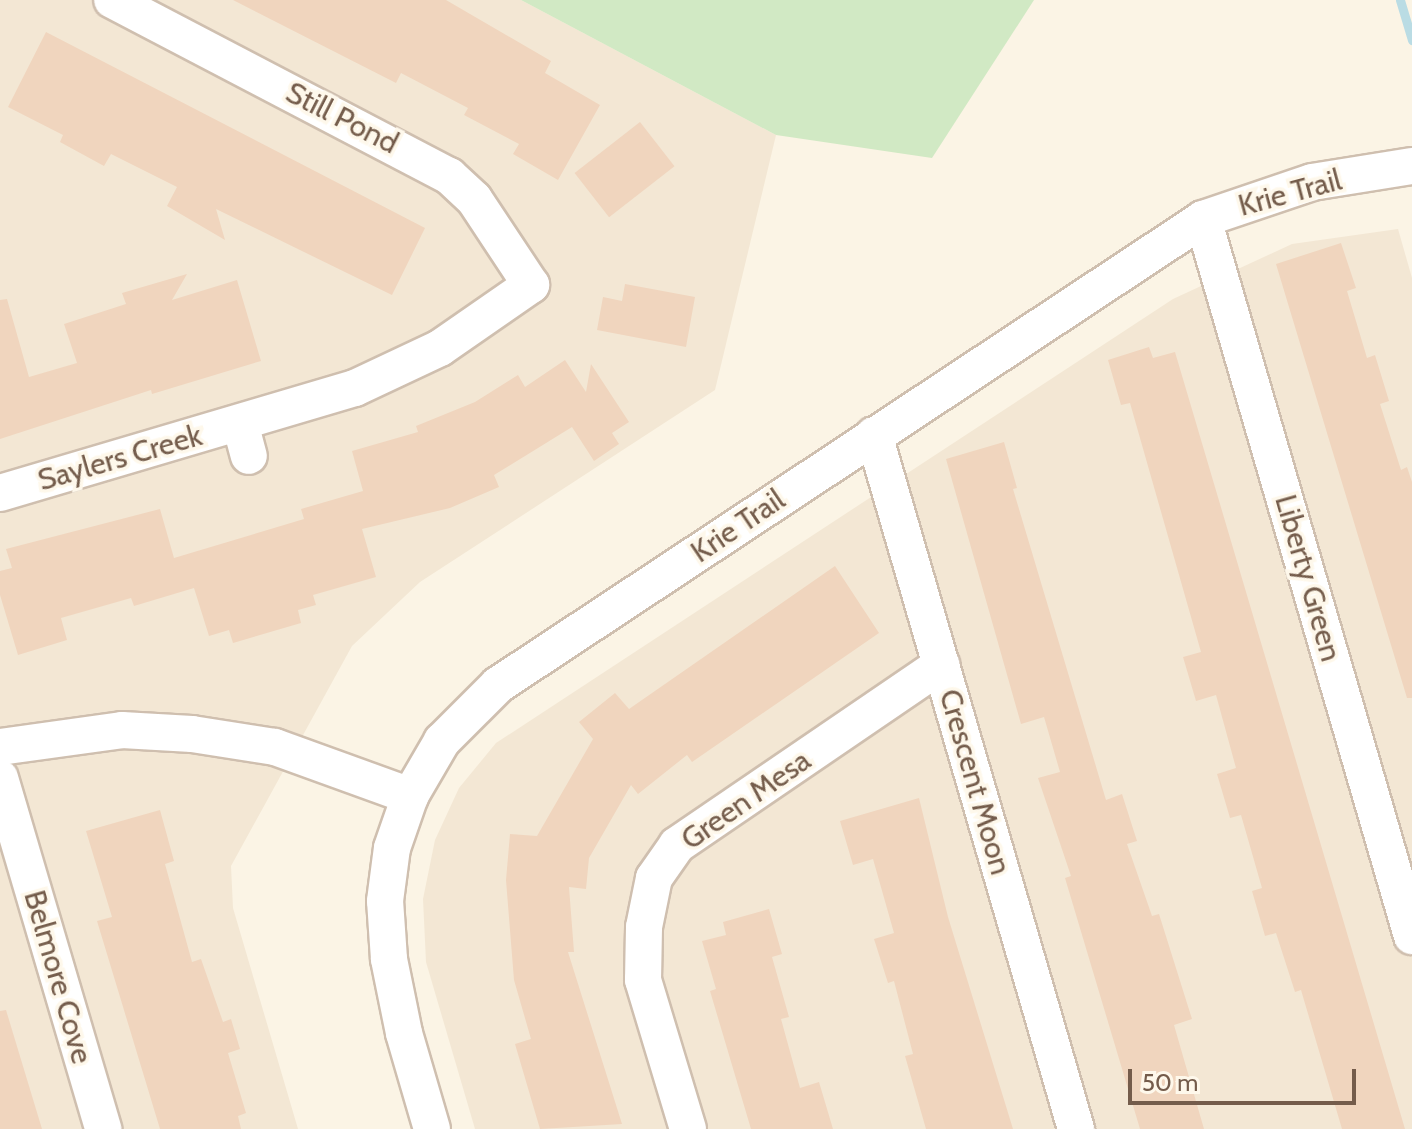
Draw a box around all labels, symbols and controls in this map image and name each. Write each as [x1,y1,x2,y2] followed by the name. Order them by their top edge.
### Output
[280,74,404,162] street label: Still Pond
[1234,162,1346,224] street label: Krie Trail
[34,417,206,499] street label: Saylers Creek
[684,482,792,570] street label: Krie Trail
[1267,491,1349,665] street label: Liberty Green
[931,685,1019,879] street label: Crescent Moon
[674,742,818,858] street label: Green Mesa
[16,886,100,1068] street label: Belmore Cove
[1132,1053,1360,1103] scale bar
[1142,1068,1198,1097] text: 50 m

